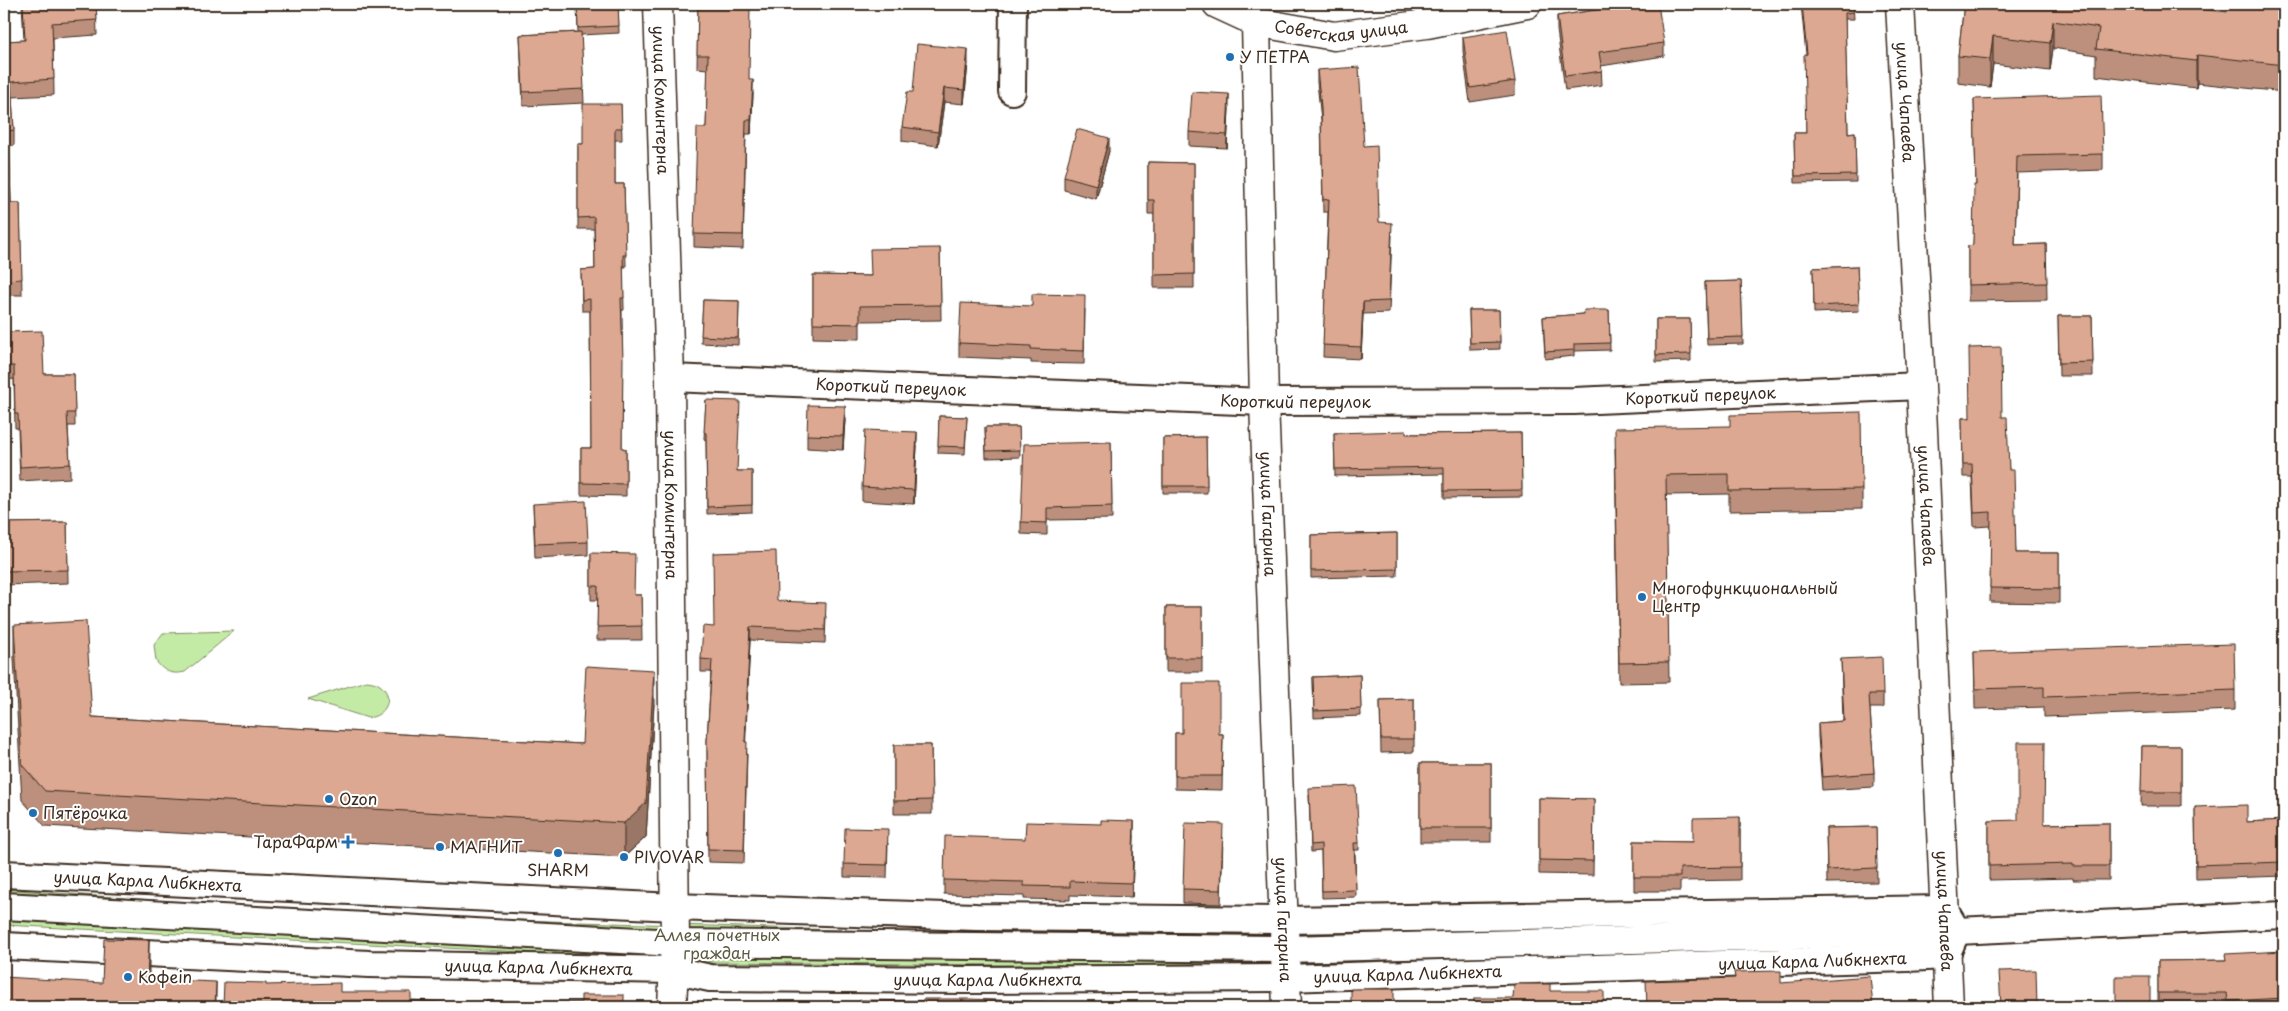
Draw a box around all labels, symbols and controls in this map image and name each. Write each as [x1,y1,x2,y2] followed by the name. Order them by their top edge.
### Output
[1273,13,1409,48] street label: Советская улица
[648,25,676,175] street label: улица Коминтерна
[1891,41,1922,163] street label: улица Чапаева
[1240,44,1310,68] place label: У ПЕТРА
[1224,51,1236,63] marker: У ПЕТРА
[815,371,967,401] street label: Короткий переулок
[1624,379,1777,410] street label: Короткий переулок
[1220,387,1372,413] street label: Короткий переулок
[659,430,685,579] street label: улица Коминтерна
[1913,444,1942,566] street label: улица Чапаева
[1255,451,1284,577] street label: улица Гагарина
[1652,575,1838,617] place label: Многофункциональный Центр
[1636,591,1648,603] marker: Многофункциональный Центр
[339,786,377,810] place label: Ozon
[323,793,335,805] marker: Ozon
[43,800,128,824] place label: Пятёрочка
[27,807,39,819] marker: Пятёрочка
[253,829,338,853] place label: ТараФарм
[450,834,523,858] place label: МАГНИТ
[342,836,354,848] marker: ТараФарм
[434,841,446,853] marker: МАГНИТ
[634,844,704,868] place label: PIVOVAR
[552,847,564,859] marker: SHARM
[1931,850,1960,972] street label: улица Чапаева
[618,851,630,863] marker: PIVOVAR
[527,857,589,881] place label: SHARM
[1270,857,1299,982] street label: улица Гагарина
[53,863,243,897] street label: улица Карла Либкнехта
[654,922,780,964] park label: Аллея почетных граждан
[1718,945,1907,975] street label: улица Карла Либкнехта
[444,952,633,980] street label: улица Карла Либкнехта
[1313,958,1502,988] street label: улица Карла Либкнехта
[138,964,192,988] place label: Кофеin
[893,966,1082,991] street label: улица Карла Либкнехта
[122,971,134,983] marker: Кофеin

